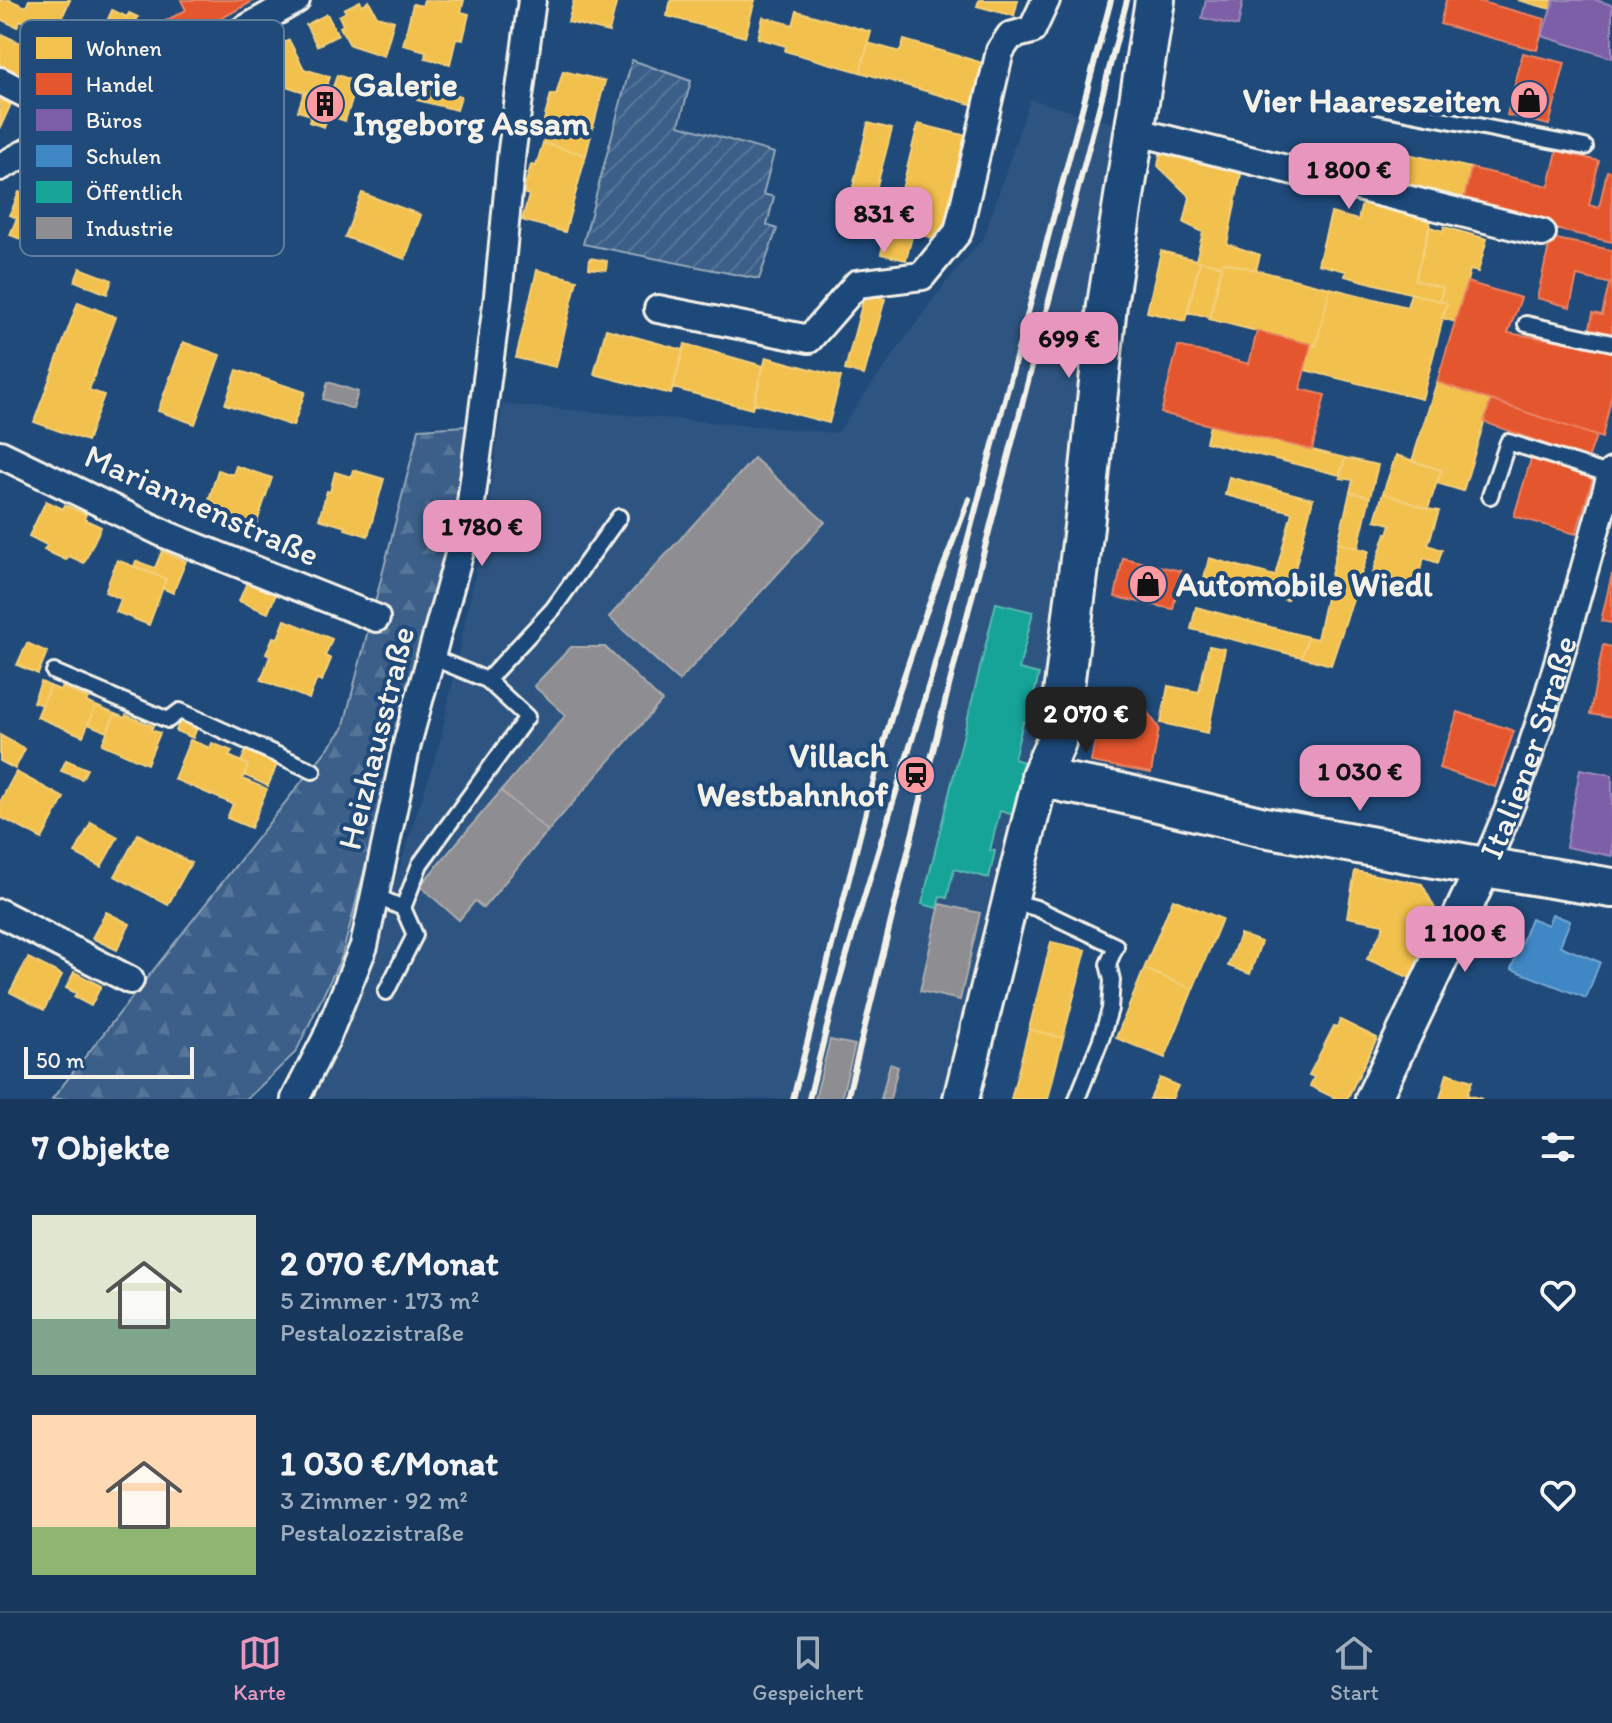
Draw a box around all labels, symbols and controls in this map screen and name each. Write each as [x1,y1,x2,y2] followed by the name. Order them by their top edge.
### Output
[20,20,284,256] legend
[86,35,162,62] text: Wohnen
[353,64,590,144] place label: Galerie Ingeborg Assam
[86,71,154,98] text: Handel
[1508,79,1550,121] shop icon: Vier Haareszeiten
[1243,80,1502,121] place label: Vier Haareszeiten
[304,83,346,125] building icon: Galerie Ingeborg Assam
[86,107,142,134] text: Büros
[86,143,162,170] text: Schulen
[1275,143,1423,211] pin: 1 800 €
[1307,153,1391,185] text: 1 800 €
[86,179,183,206] text: Öffentlich
[828,187,940,255] pin: 831 €
[853,197,915,229] text: 831 €
[86,215,173,242] text: Industrie
[1013,312,1125,380] pin: 699 €
[1038,322,1100,354] text: 699 €
[78,435,326,575] street label: Mariannenstraße
[408,500,556,568] pin: 1 780 €
[441,510,523,542] text: 1 780 €
[1127,563,1169,605] shop icon: Automobile Wiedl
[1176,564,1433,605] place label: Automobile Wiedl
[328,622,424,854] street label: Heizhausstraße
[1470,631,1585,865] street label: Italiener Straße
[1012,687,1160,755] pin: 2 070 €
[1043,697,1129,729] text: 2 070 €
[697,735,889,815] place label: Villach Westbahnhof
[1286,745,1434,813] pin: 1 030 €
[895,754,937,796] station icon: Villach Westbahnhof
[1318,755,1402,787] text: 1 030 €
[1391,906,1539,974] pin: 1 100 €
[1424,916,1506,948] text: 1 100 €
[24,1043,194,1079] scale bar
[36,1047,85,1074] text: 50 m
[1536,1125,1580,1169] icon: filters
[32,1127,170,1168] text: 7 Objekte
[280,1243,498,1284] text: 2 070 €/Monat
[96,1247,192,1343] icon: home
[1536,1273,1580,1317] icon: heart
[280,1284,479,1316] text: 5 Zimmer · 173 m²
[280,1316,464,1348] text: Pestalozzistraße
[280,1443,498,1484] text: 1 030 €/Monat
[96,1447,192,1543] icon: home
[1536,1473,1580,1517] icon: heart
[280,1484,468,1516] text: 3 Zimmer · 92 m²
[280,1516,464,1548] text: Pestalozzistraße
[233,1631,286,1706] tab: Karte
[752,1631,864,1706] tab: Gespeichert
[1330,1631,1379,1706] tab: Start

